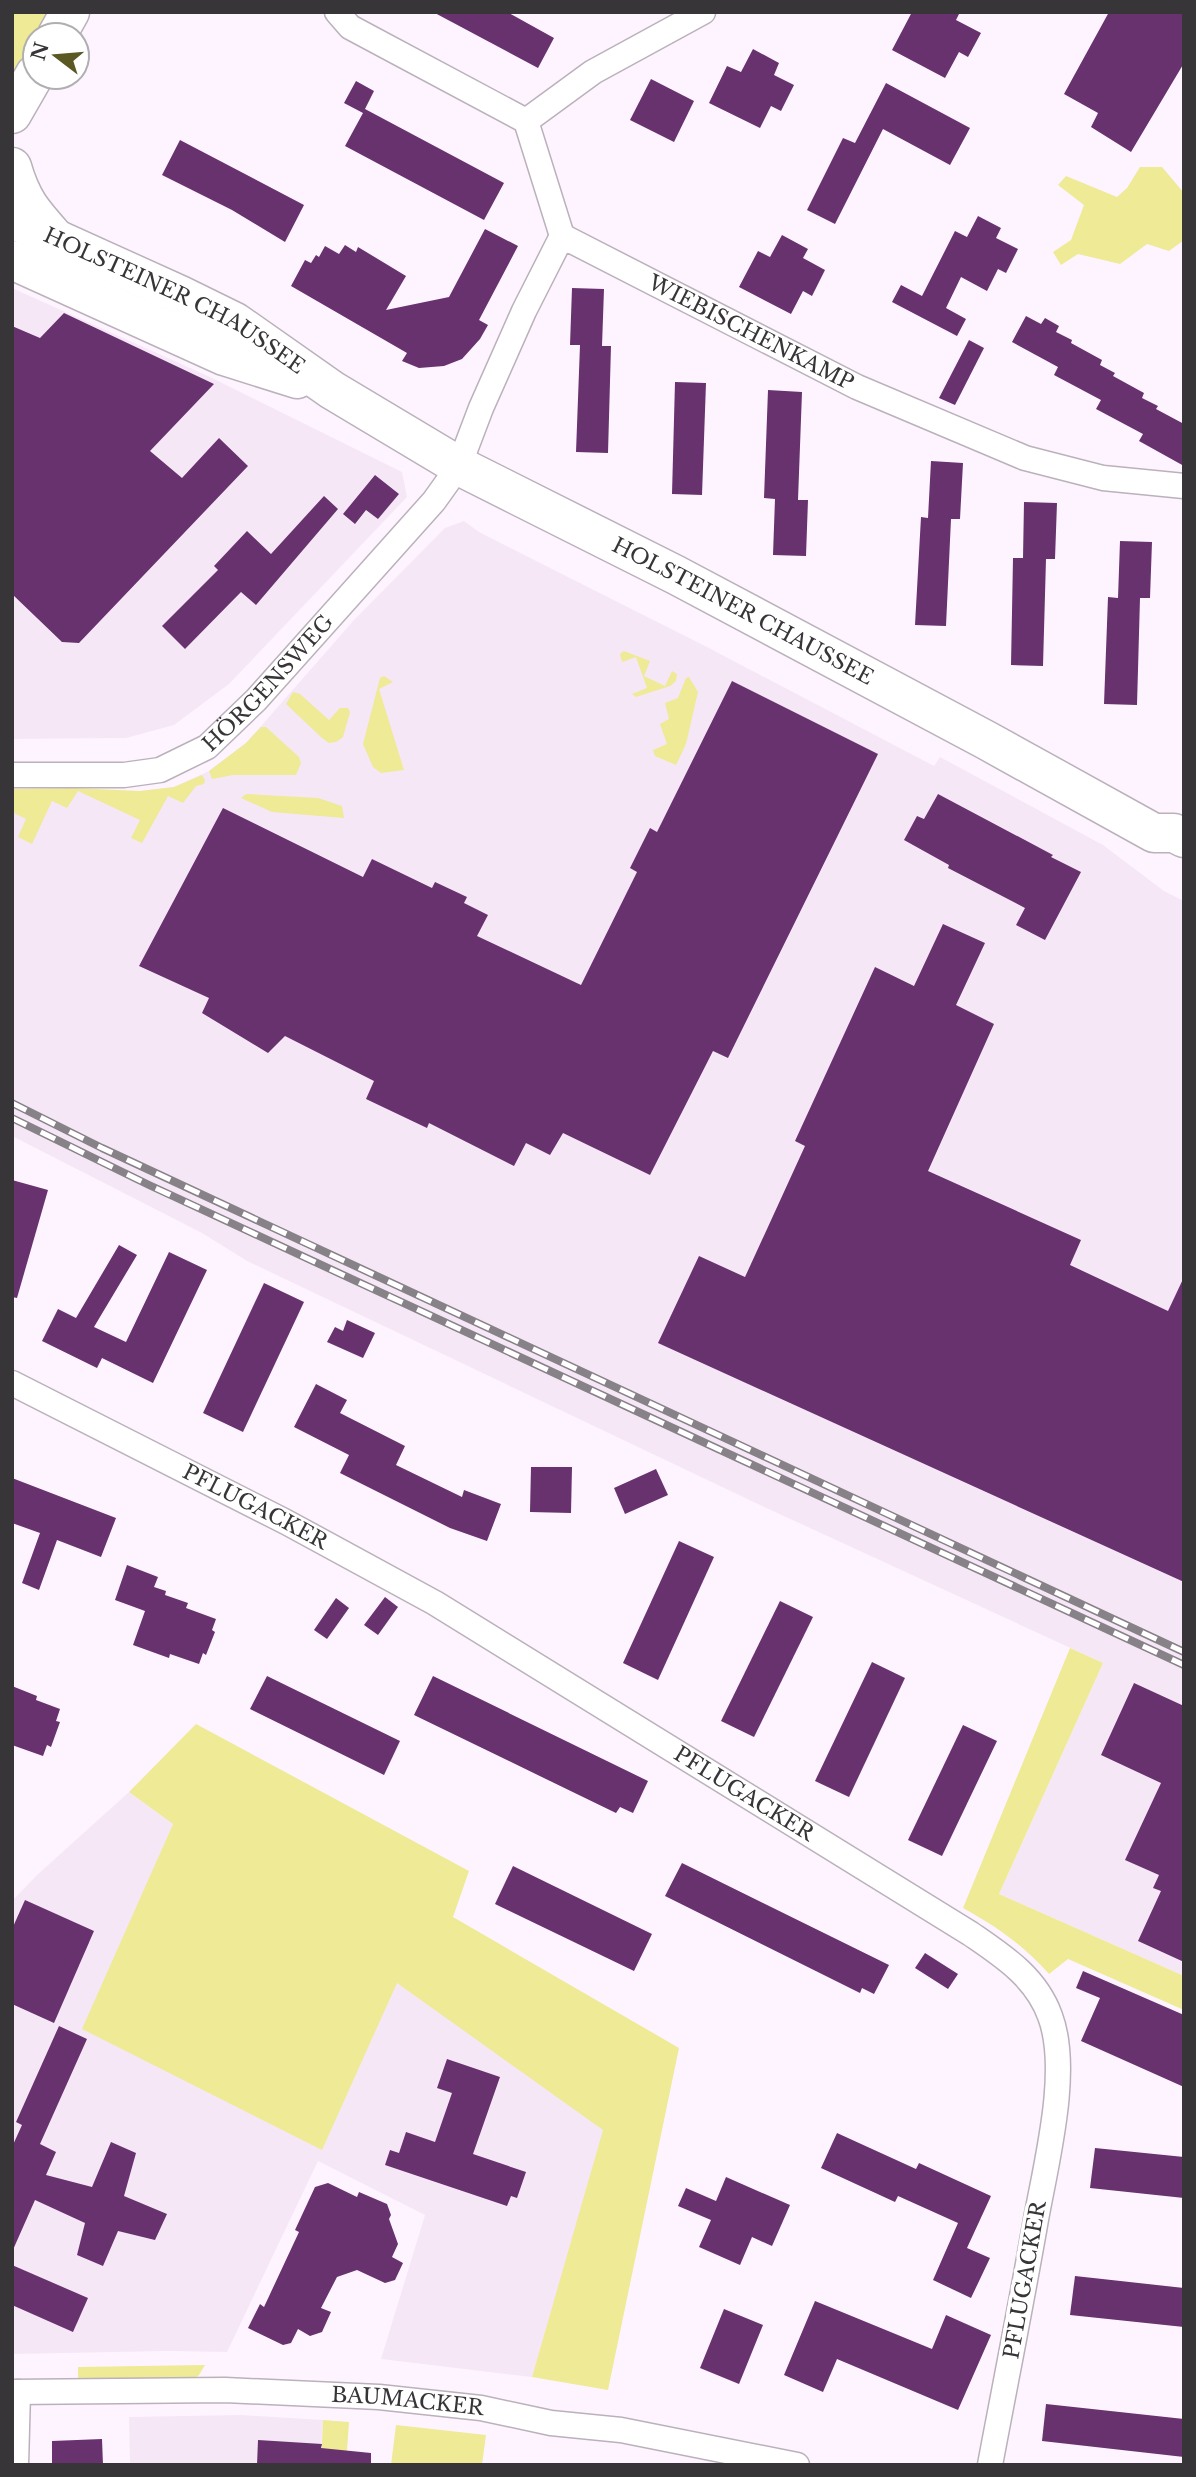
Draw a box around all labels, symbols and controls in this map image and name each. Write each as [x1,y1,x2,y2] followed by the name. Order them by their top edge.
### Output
[21,21,91,91] north arrow
[27,40,54,63] text: N
[40,222,310,380] street label: HOLSTEINER CHAUSSEE
[643,269,858,396] street label: WIEBISCHENKAMP
[608,532,878,691] street label: HOLSTEINER CHAUSSEE
[197,609,339,757] street label: HÖRGENSWEG
[178,1459,334,1556] street label: PFLUGACKER
[669,1741,820,1848] street label: PFLUGACKER
[998,2198,1052,2361] street label: PFLUGACKER
[331,2382,487,2421] street label: BAUMACKER

